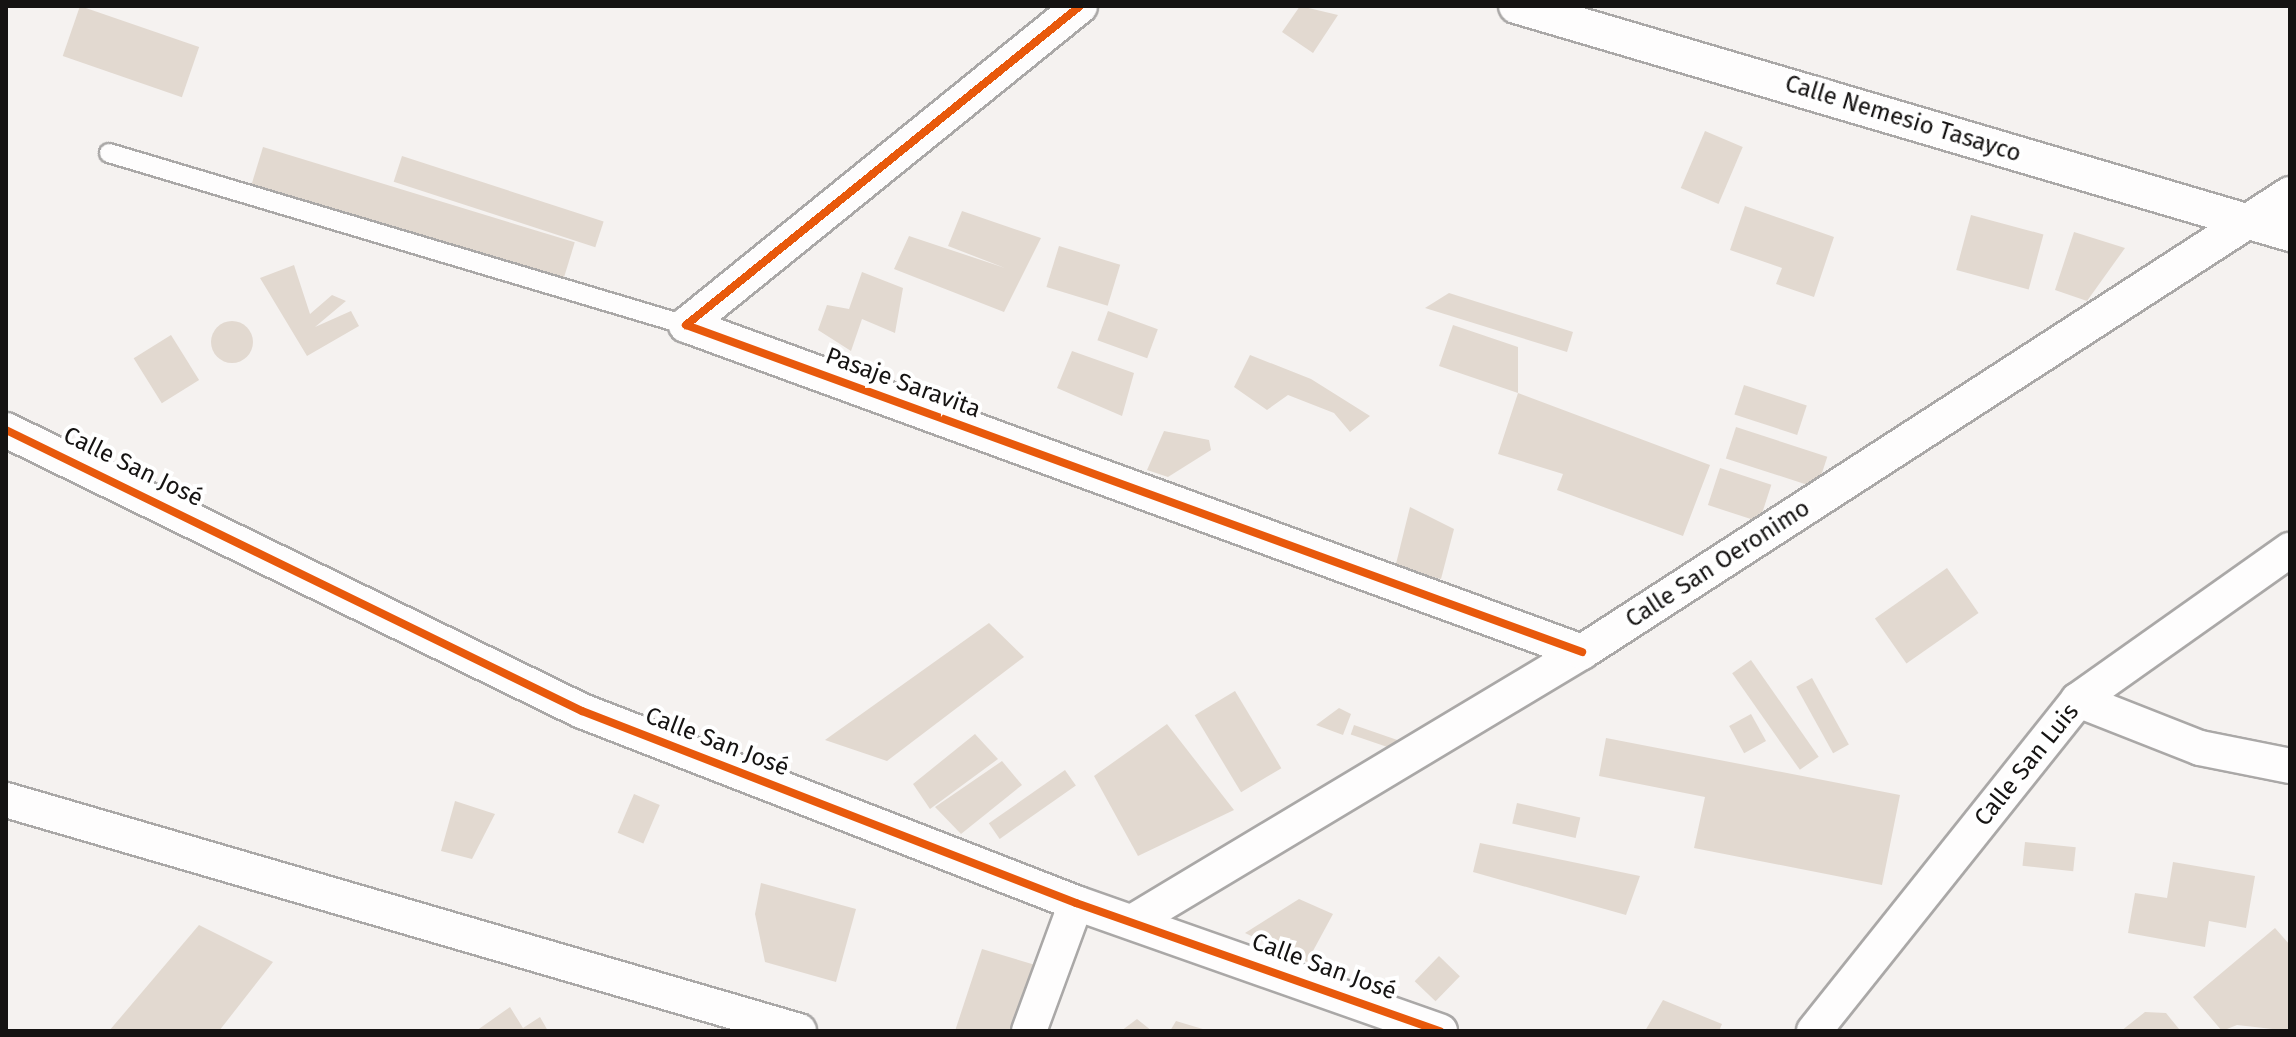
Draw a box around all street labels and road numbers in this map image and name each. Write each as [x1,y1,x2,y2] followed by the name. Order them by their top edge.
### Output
[1782,69,2024,169] street label: Calle Nemesio Tasayco
[822,342,984,424] street label: Pasaje Saravita
[59,421,207,513] street label: Calle San José
[1621,494,1815,634] street label: Calle San Oeronimo
[1969,698,2085,832] street label: Calle San Luis
[641,701,793,783] street label: Calle San José
[1248,928,1400,1006] street label: Calle San José

